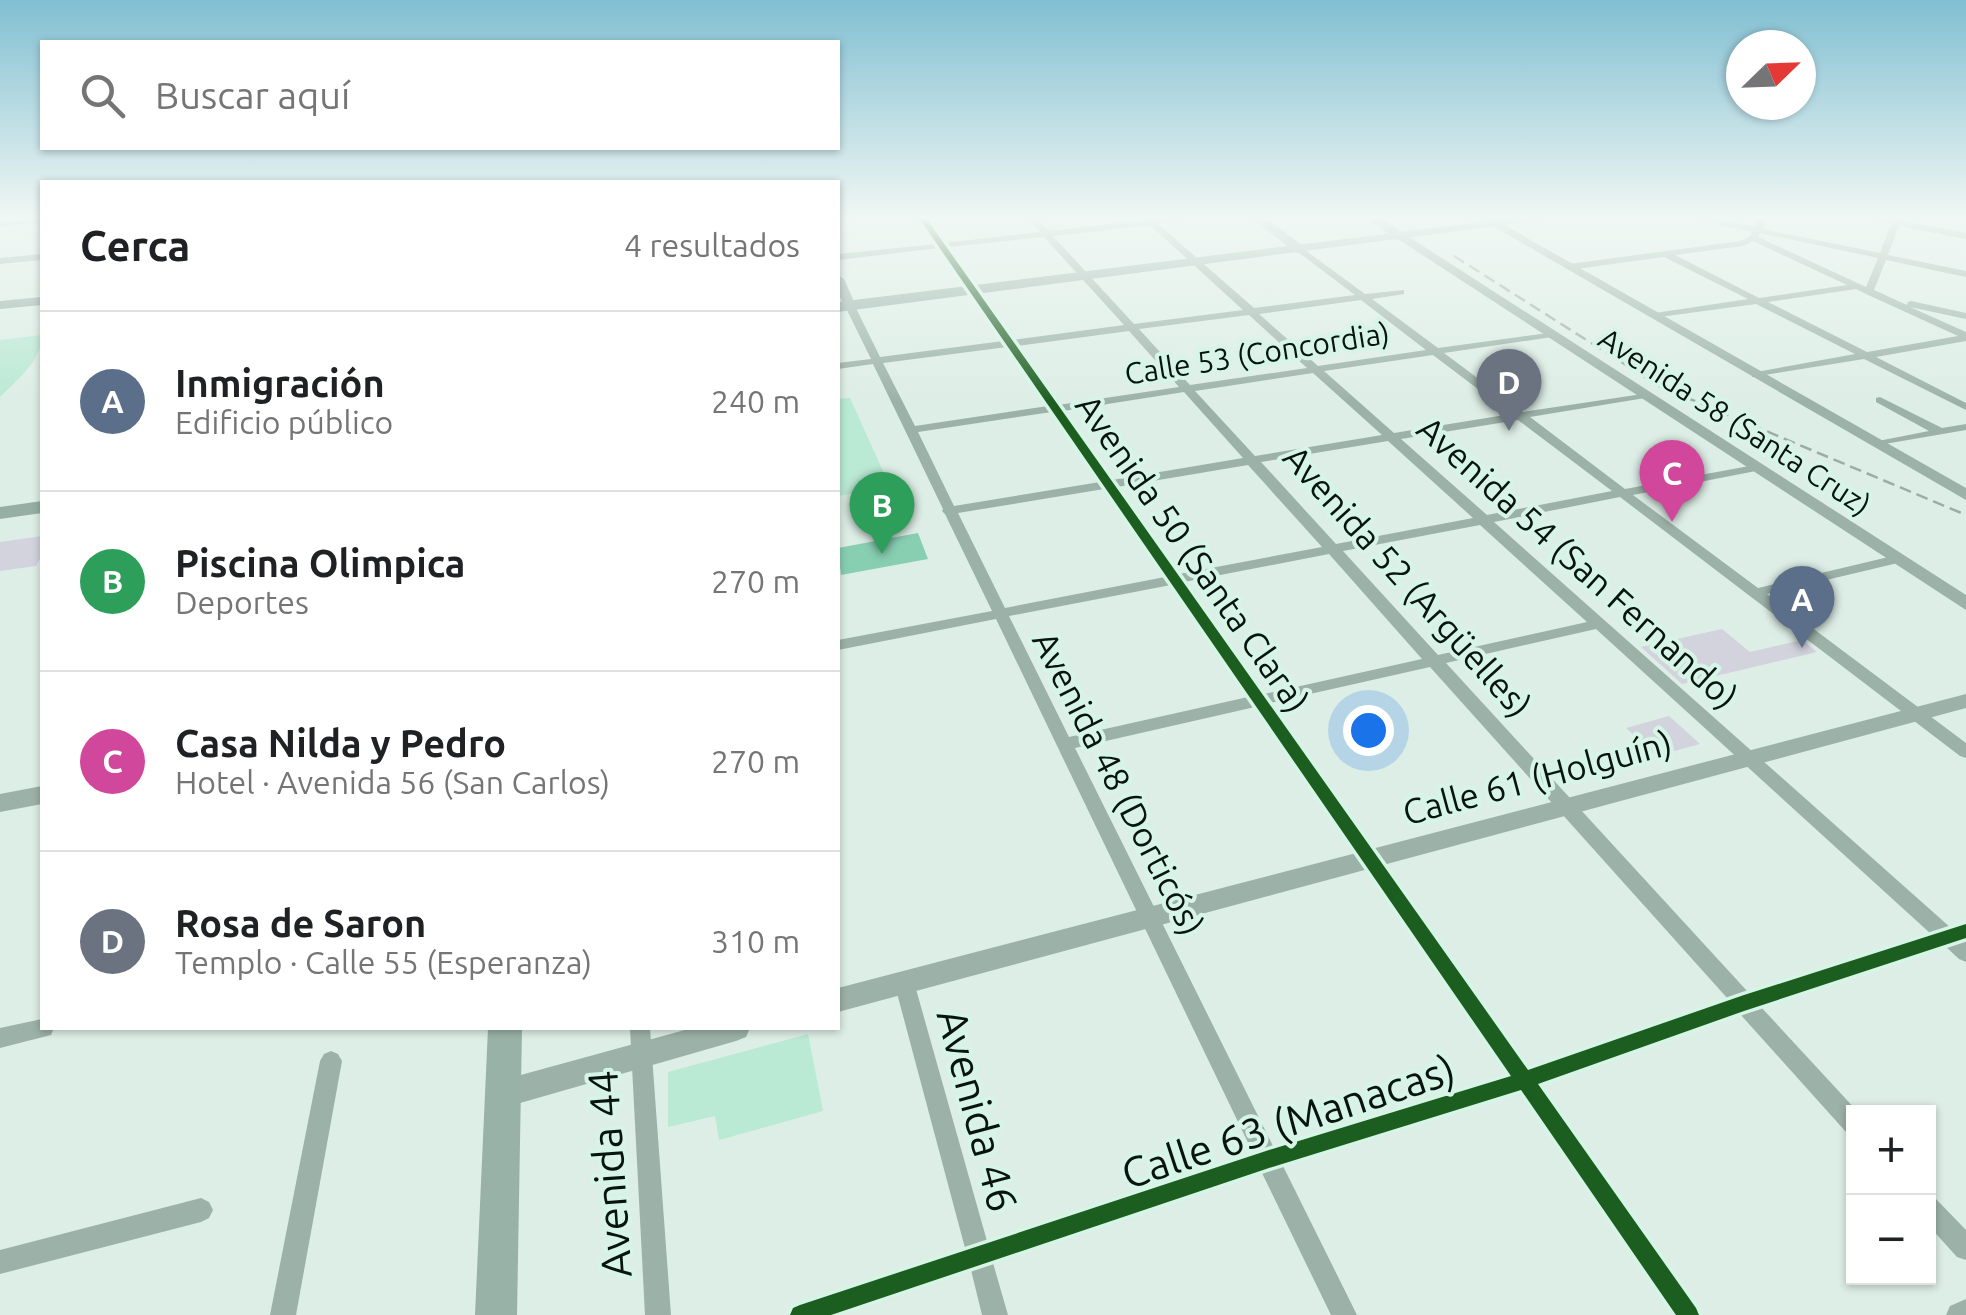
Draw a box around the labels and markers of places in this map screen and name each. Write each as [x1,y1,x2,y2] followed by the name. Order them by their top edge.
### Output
[1476,348,1542,431] pin: D
[1640,440,1704,522] pin: C
[850,472,914,554] pin: B
[1770,566,1834,648] pin: A

